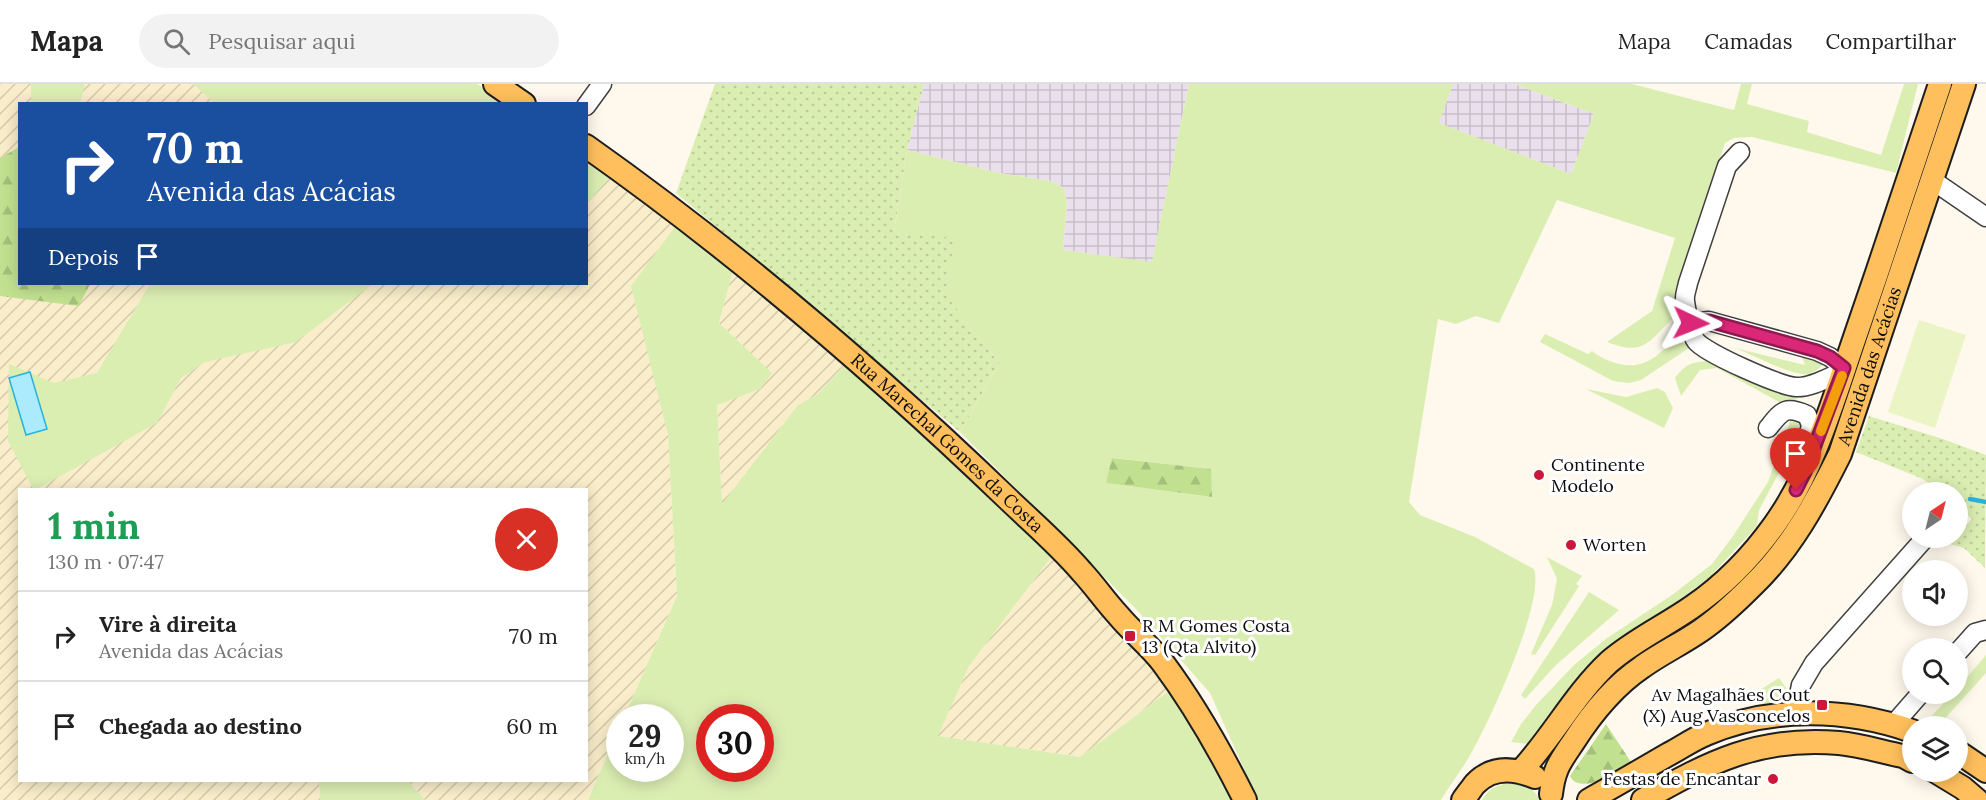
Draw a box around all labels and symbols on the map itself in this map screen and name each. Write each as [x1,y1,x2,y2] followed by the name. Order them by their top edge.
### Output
[1831,284,1906,449] street label: Avenida das Acácias
[1659,291,1723,355] position arrow
[846,348,1049,537] street label: Rua Marechal Gomes da Costa
[1770,428,1821,490] pin
[1551,453,1645,497] place label: Continente Modelo
[1532,468,1546,482] marker: Continente Modelo
[1902,482,1968,548] north arrow
[1583,533,1646,556] place label: Worten
[1564,538,1578,552] marker: Worten
[1142,614,1290,658] place label: R M Gomes Costa 13 (Qta Alvito)
[1123,629,1137,643] marker: R M Gomes Costa 13 (Qta Alvito)
[1643,683,1810,727] place label: Av Magalhães Cout (X) Aug Vasconcelos
[1815,698,1829,712] marker: Av Magalhães Cout (X) Aug Vasconcelos
[696,704,774,782] speed limit sign: 30
[1603,767,1761,790] place label: Festas de Encantar
[1766,772,1780,786] marker: Festas de Encantar

